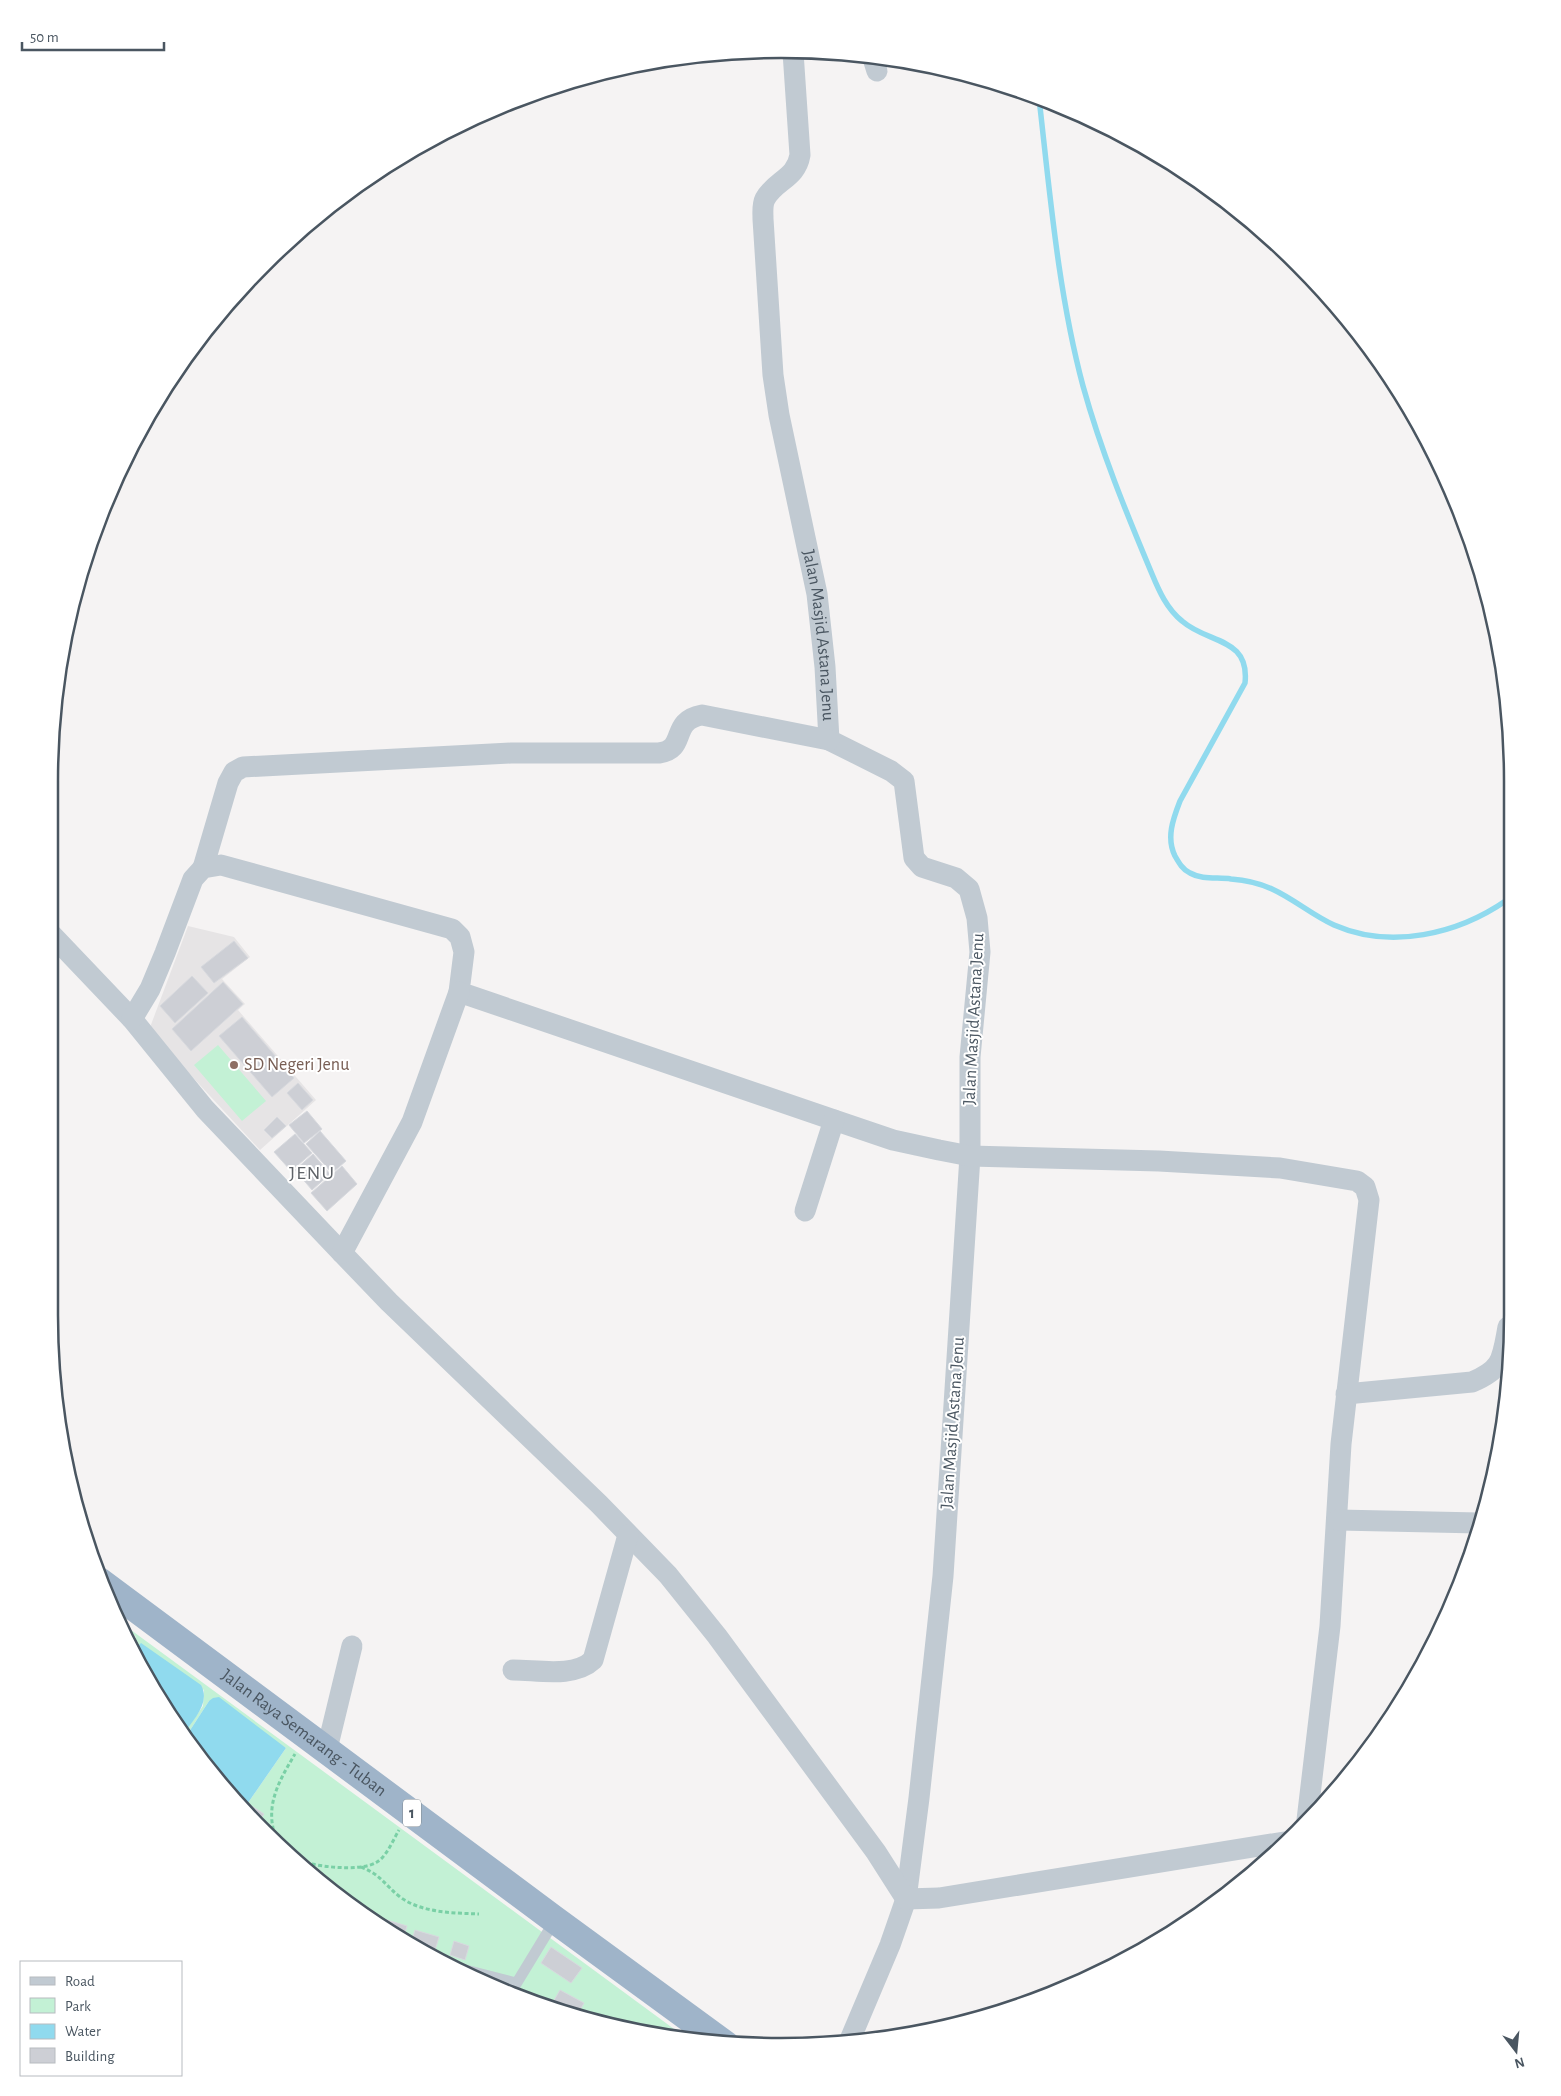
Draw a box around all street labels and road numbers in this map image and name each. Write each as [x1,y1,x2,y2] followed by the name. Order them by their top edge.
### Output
[799,548,837,721] street label: Jalan Masjid Astana Jenu
[961,932,987,1106] street label: Jalan Masjid Astana Jenu
[938,1336,968,1510] street label: Jalan Masjid Astana Jenu
[218,1666,390,1800] street label: Jalan Raya Semarang - Tuban
[403,1800,421,1826] road number: 1

